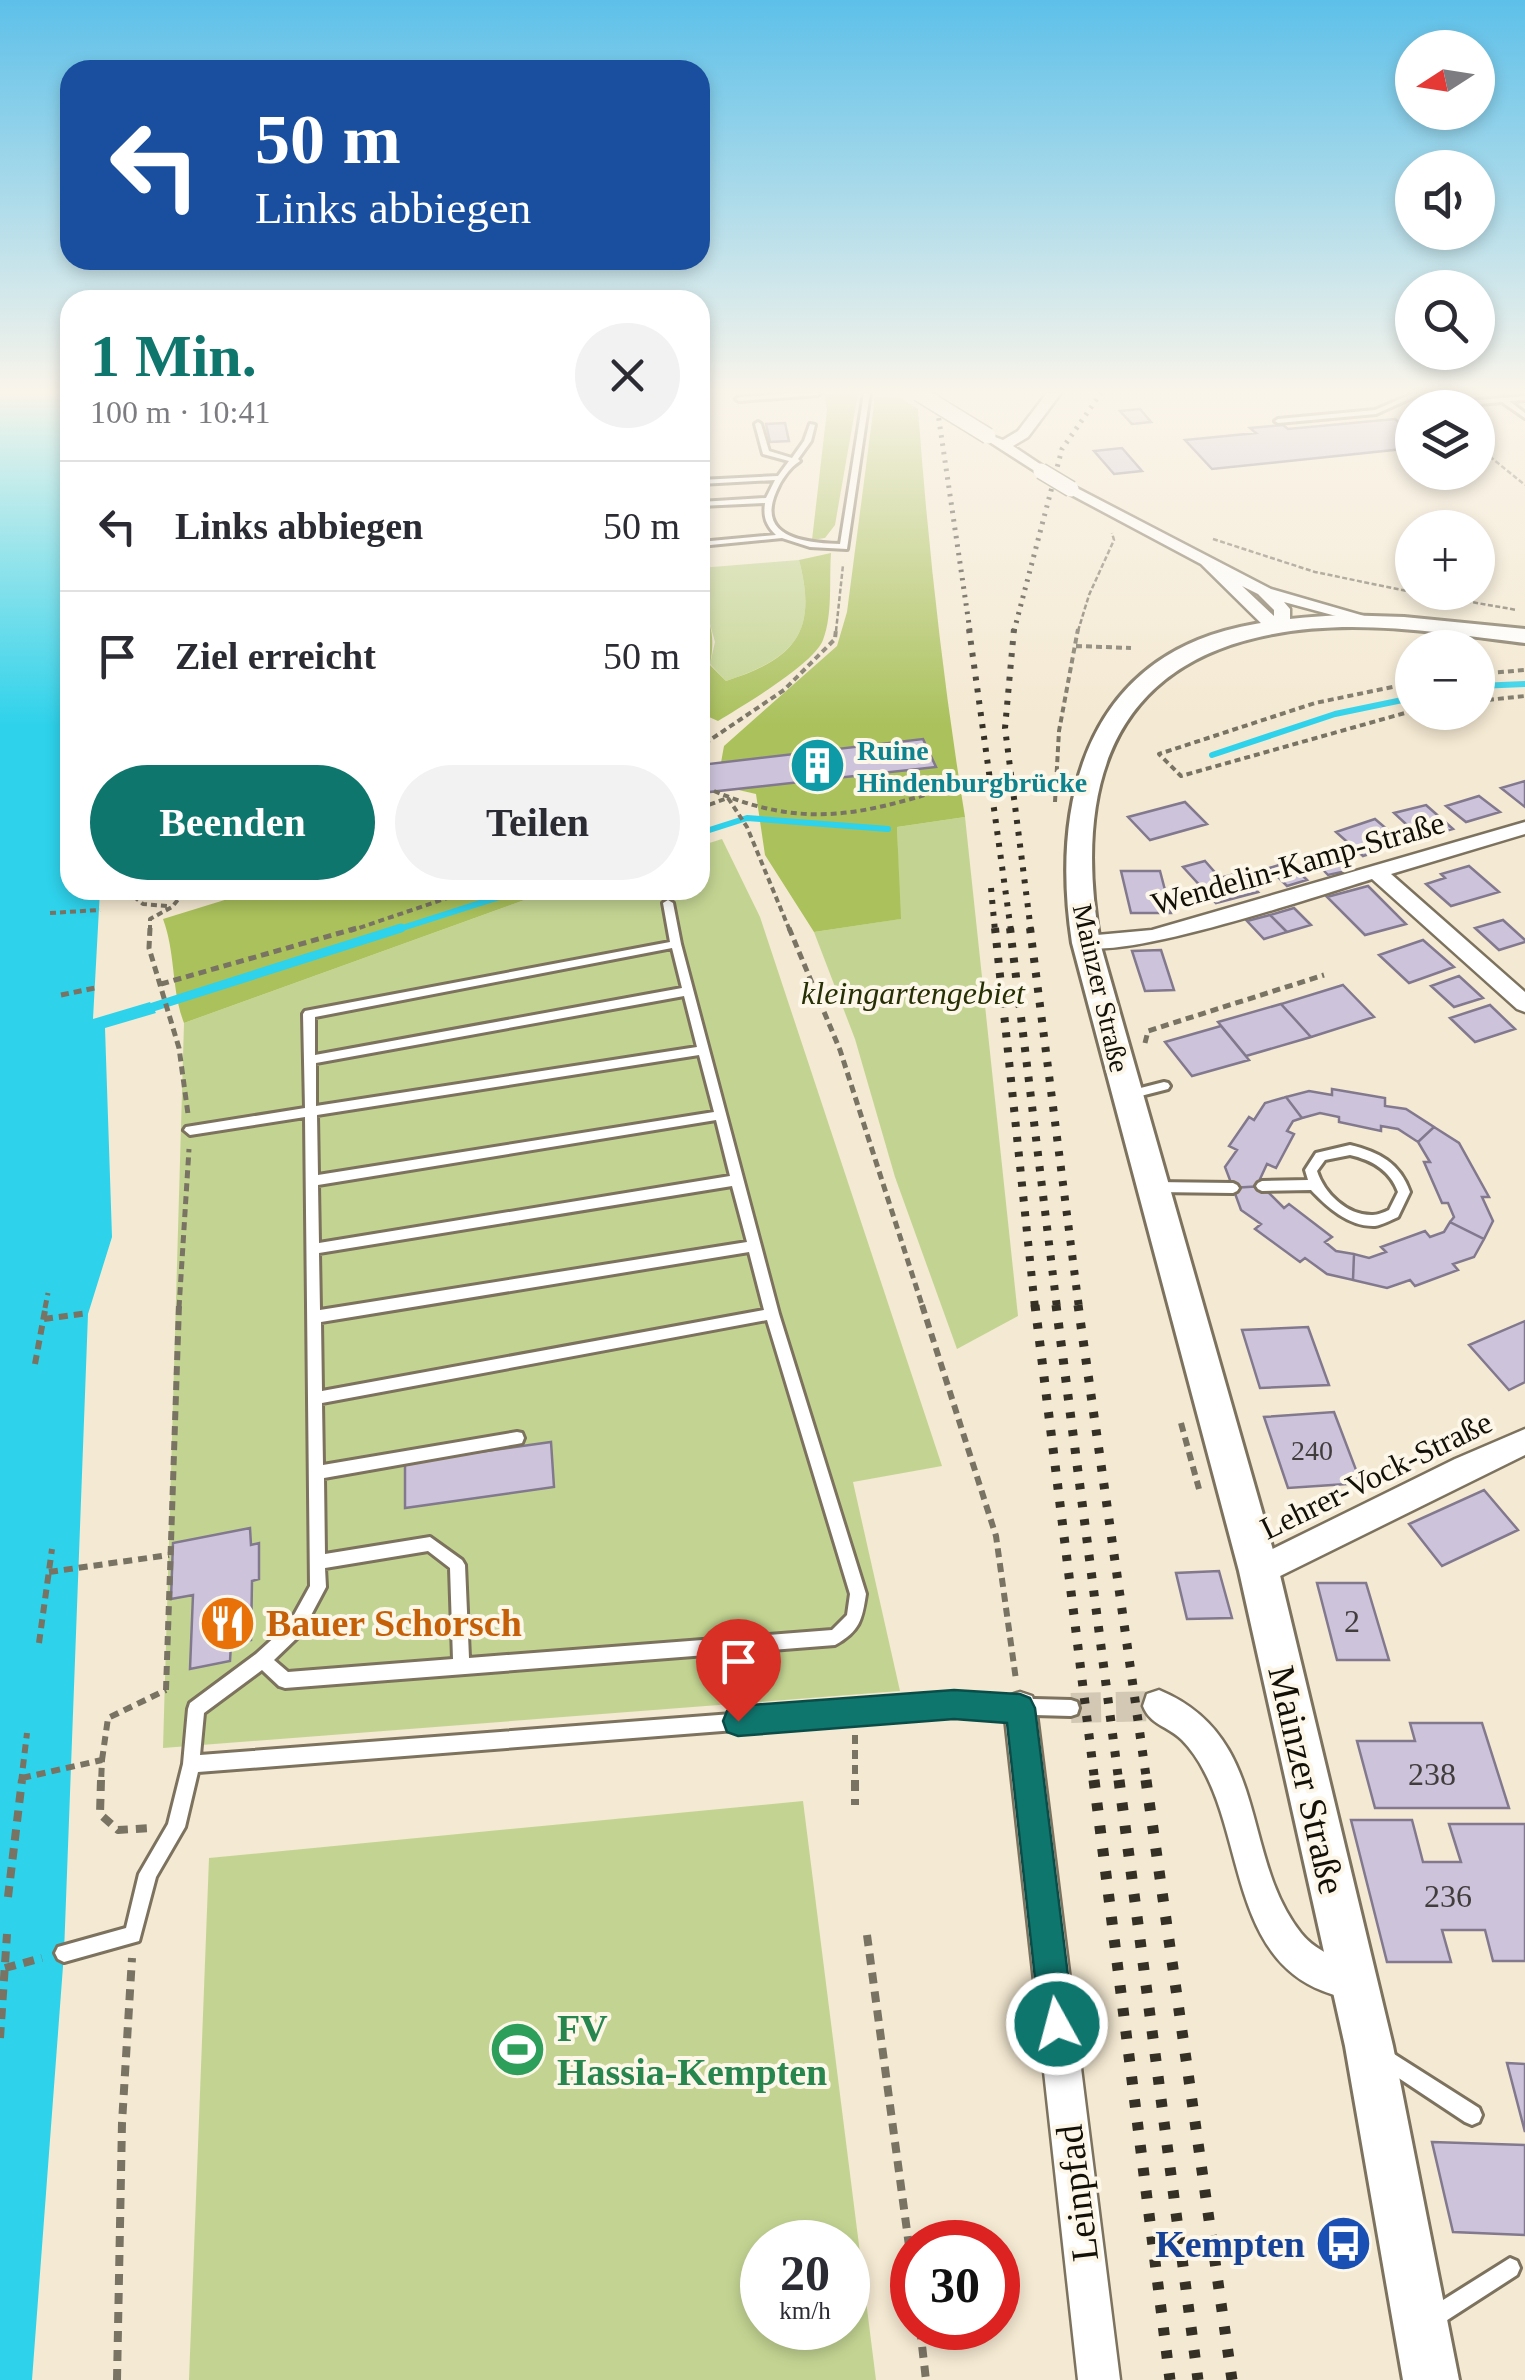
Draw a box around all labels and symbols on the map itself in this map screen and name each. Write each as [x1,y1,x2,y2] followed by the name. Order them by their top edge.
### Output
[1395,30,1495,130] north arrow
[857,735,1087,798] place label: Ruine Hindenburgbrücke
[788,736,848,796] building icon: Ruine Hindenburgbrücke
[1147,804,1449,922] street label: Wendelin-Kamp-Straße
[1067,901,1135,1075] street label: Mainzer Straße
[801,975,1026,1011] park label: kleingartengebiet
[1254,1403,1498,1547] street label: Lehrer-Vock-Straße
[1291,1435,1333,1466] house number: 240
[197,1593,257,1653] restaurant icon: Bauer Schorsch
[266,1602,522,1644] place label: Bauer Schorsch
[1344,1603,1360,1639] house number: 2
[696,1619,781,1722] pin
[1260,1662,1354,1898] street label: Mainzer Straße
[1408,1756,1456,1792] house number: 238
[1424,1878,1472,1914] house number: 236
[1005,1972,1109,2076] position arrow
[557,2007,827,2093] place label: FV Hassia-Kempten
[488,2020,548,2080] sports icon: FV Hassia-Kempten
[1048,2122,1106,2264] street label: Leinpfad
[1314,2214,1374,2274] bus stop icon: Kempten
[890,2220,1020,2350] speed limit sign: 30
[1155,2223,1305,2265] place label: Kempten

